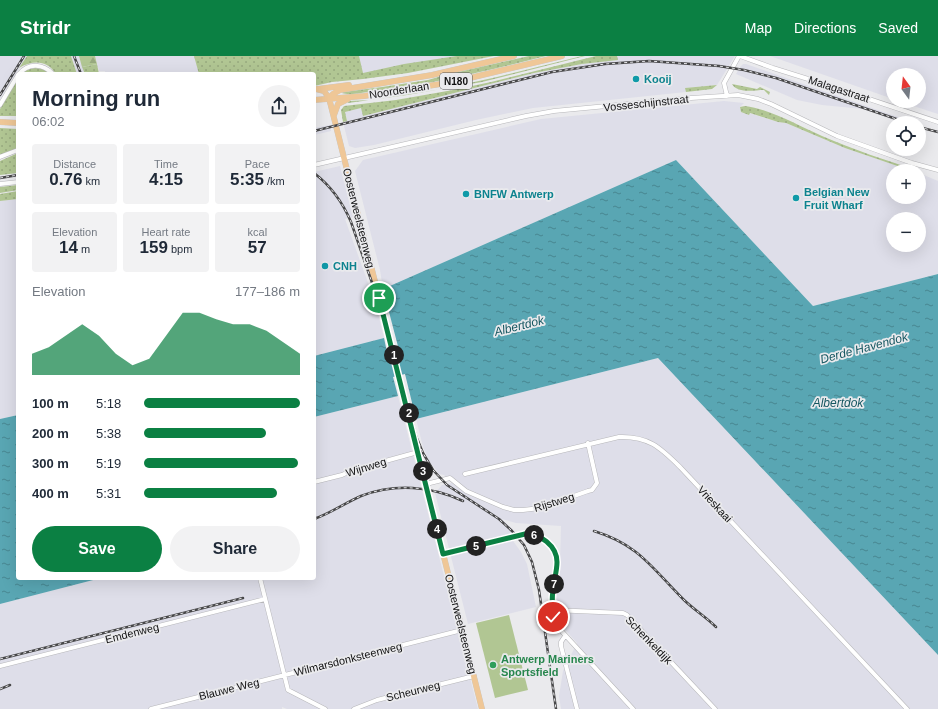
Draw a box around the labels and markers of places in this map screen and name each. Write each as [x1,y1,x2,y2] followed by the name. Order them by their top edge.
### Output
[644,73,672,85] place label: Kooij
[631,74,641,84] marker: Kooij
[804,186,870,211] place label: Belgian New Fruit Wharf
[474,188,554,200] place label: BNFW Antwerp
[461,189,471,199] marker: BNFW Antwerp
[791,193,801,203] marker: Belgian New Fruit Wharf
[333,260,357,272] place label: CNH
[320,261,330,271] marker: CNH
[362,281,396,315] pin
[384,345,404,365] pin: 1
[399,403,419,423] pin: 2
[413,461,433,481] pin: 3
[427,519,447,539] pin: 4
[524,525,544,545] pin: 6
[466,536,486,556] pin: 5
[544,574,564,594] pin: 7
[536,600,570,634] pin
[501,653,594,678] place label: Antwerp Mariners Sportsfield
[488,660,498,670] marker: Antwerp Mariners Sportsfield

